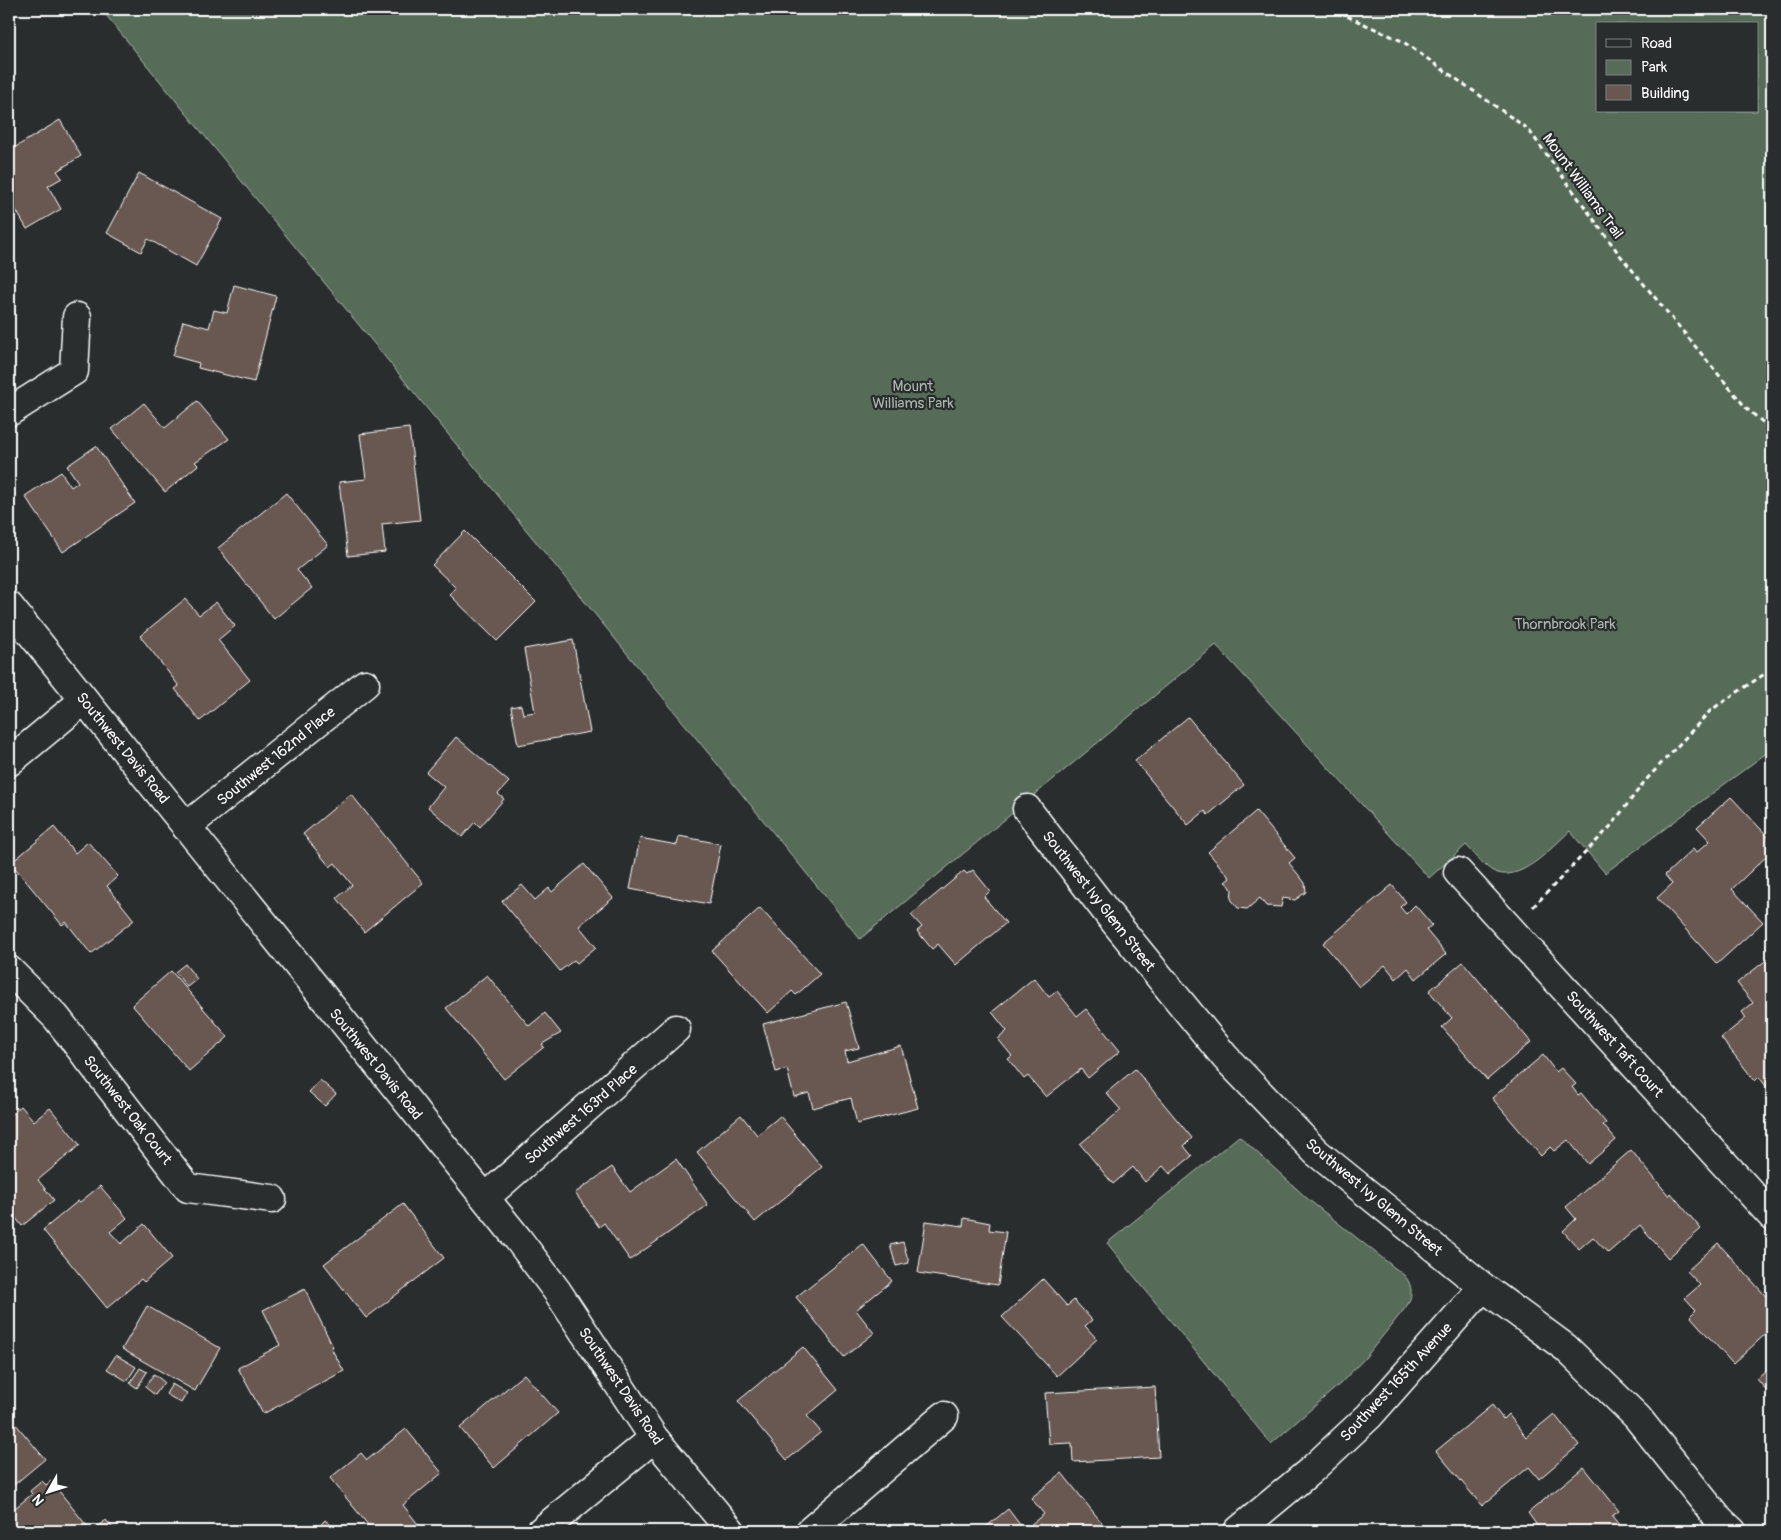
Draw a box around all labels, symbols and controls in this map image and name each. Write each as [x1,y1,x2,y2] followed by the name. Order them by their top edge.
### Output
[1596,22,1758,112] legend
[1641,34,1672,53] text: Road
[1641,58,1668,77] text: Park
[1641,84,1689,103] text: Building
[1538,130,1627,243] street label: Mount Williams Trail
[872,377,955,413] park label: Mount Williams Park
[1514,615,1617,634] park label: Thornbrook Park
[72,689,173,808] street label: Southwest Davis Road
[213,702,340,810] street label: Southwest 162nd Place
[1038,827,1160,976] street label: Southwest Ivy Glenn Street
[1562,987,1668,1102] street label: Southwest Taft Court
[325,1005,426,1124] street label: Southwest Davis Road
[79,1052,177,1169] street label: Southwest Oak Court
[521,1060,642,1169] street label: Southwest 163rd Place
[1301,1135,1447,1261] street label: Southwest Ivy Glenn Street
[1336,1318,1457,1446] street label: Southwest 165th Avenue
[574,1324,667,1449] street label: Southwest Davis Road
[22,1468,72,1518] north arrow
[29,1491,48,1509] text: N

